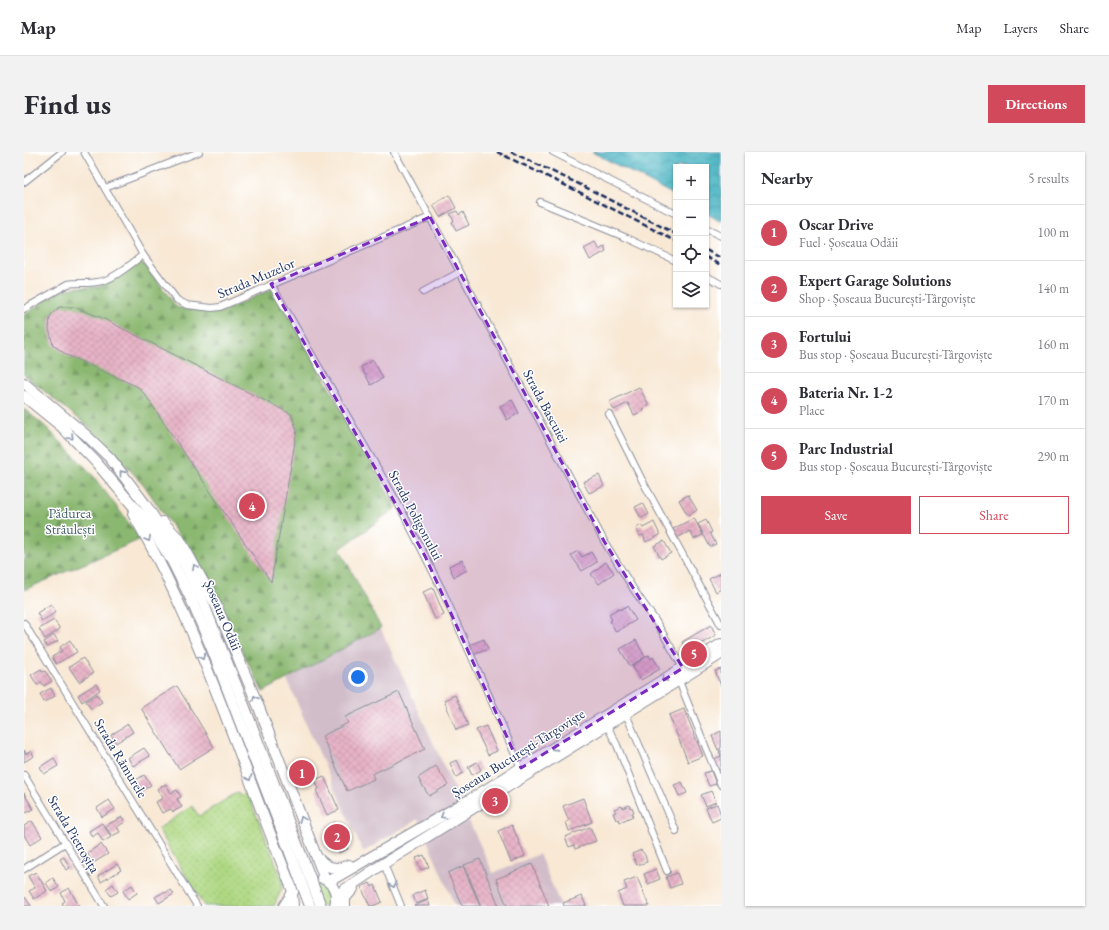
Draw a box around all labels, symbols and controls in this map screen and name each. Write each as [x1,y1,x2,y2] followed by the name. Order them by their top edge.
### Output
[20,15,56,40] text: Map
[956,19,981,37] text: Map
[1003,19,1038,37] text: Layers
[1060,19,1089,37] text: Share
[988,85,1085,123] button: Directions
[24,86,111,122] text: Find us
[673,164,709,308] map controls
[673,164,709,200] button: +
[761,167,813,189] text: Nearby
[1028,170,1069,187] text: 5 results
[673,200,709,236] button: −
[799,215,873,234] text: Oscar Drive
[771,224,777,241] text: 1
[1038,224,1069,241] text: 100 m
[799,234,898,251] text: Fuel · Șoseaua Odăii
[673,236,709,272] button: locate
[215,254,298,302] street label: Strada Muzelor
[799,271,951,290] text: Expert Garage Solutions
[673,272,709,308] button: layers
[771,280,777,297] text: 2
[1038,280,1069,297] text: 140 m
[799,290,976,307] text: Shop · Șoseaua București-Târgoviște
[799,327,851,346] text: Fortului
[771,336,777,353] text: 3
[1038,336,1069,353] text: 160 m
[799,346,992,363] text: Bus stop · Șoseaua București-Târgoviște
[519,366,573,446] street label: Strada Bascuiei
[799,383,893,402] text: Bateria Nr. 1-2
[771,392,777,409] text: 4
[1038,392,1069,409] text: 170 m
[799,402,825,419] text: Place
[67,432,74,440] one-way arrow
[799,439,893,458] text: Parc Industrial
[771,448,777,465] text: 5
[1038,448,1069,465] text: 290 m
[799,458,992,475] text: Bus stop · Șoseaua București-Târgoviște
[385,467,447,563] street label: Strada Poligonului
[119,470,126,477] one-way arrow
[239,491,265,521] pin: 4
[761,496,911,534] button: Save
[919,496,1069,534] button: Share
[45,504,95,538] park label: Pădurea Străulești
[143,535,150,542] one-way arrow
[193,564,200,571] one-way arrow
[200,577,246,654] street label: Șoseaua Odăii
[681,639,707,669] pin: 5
[197,652,205,660] one-way arrow
[348,667,368,687] your location
[661,675,668,682] one-way arrow
[251,695,259,702] one-way arrow
[448,704,588,801] street label: Șoseaua București-Târgoviște
[90,715,152,801] street label: Strada Rămurele
[551,743,558,750] one-way arrow
[289,758,315,788] pin: 1
[244,774,252,781] one-way arrow
[482,786,508,816] pin: 3
[44,792,104,876] street label: Strada Pietroșița
[440,811,447,818] one-way arrow
[298,816,306,823] one-way arrow
[324,822,350,852] pin: 2
[388,880,396,888] one-way arrow

